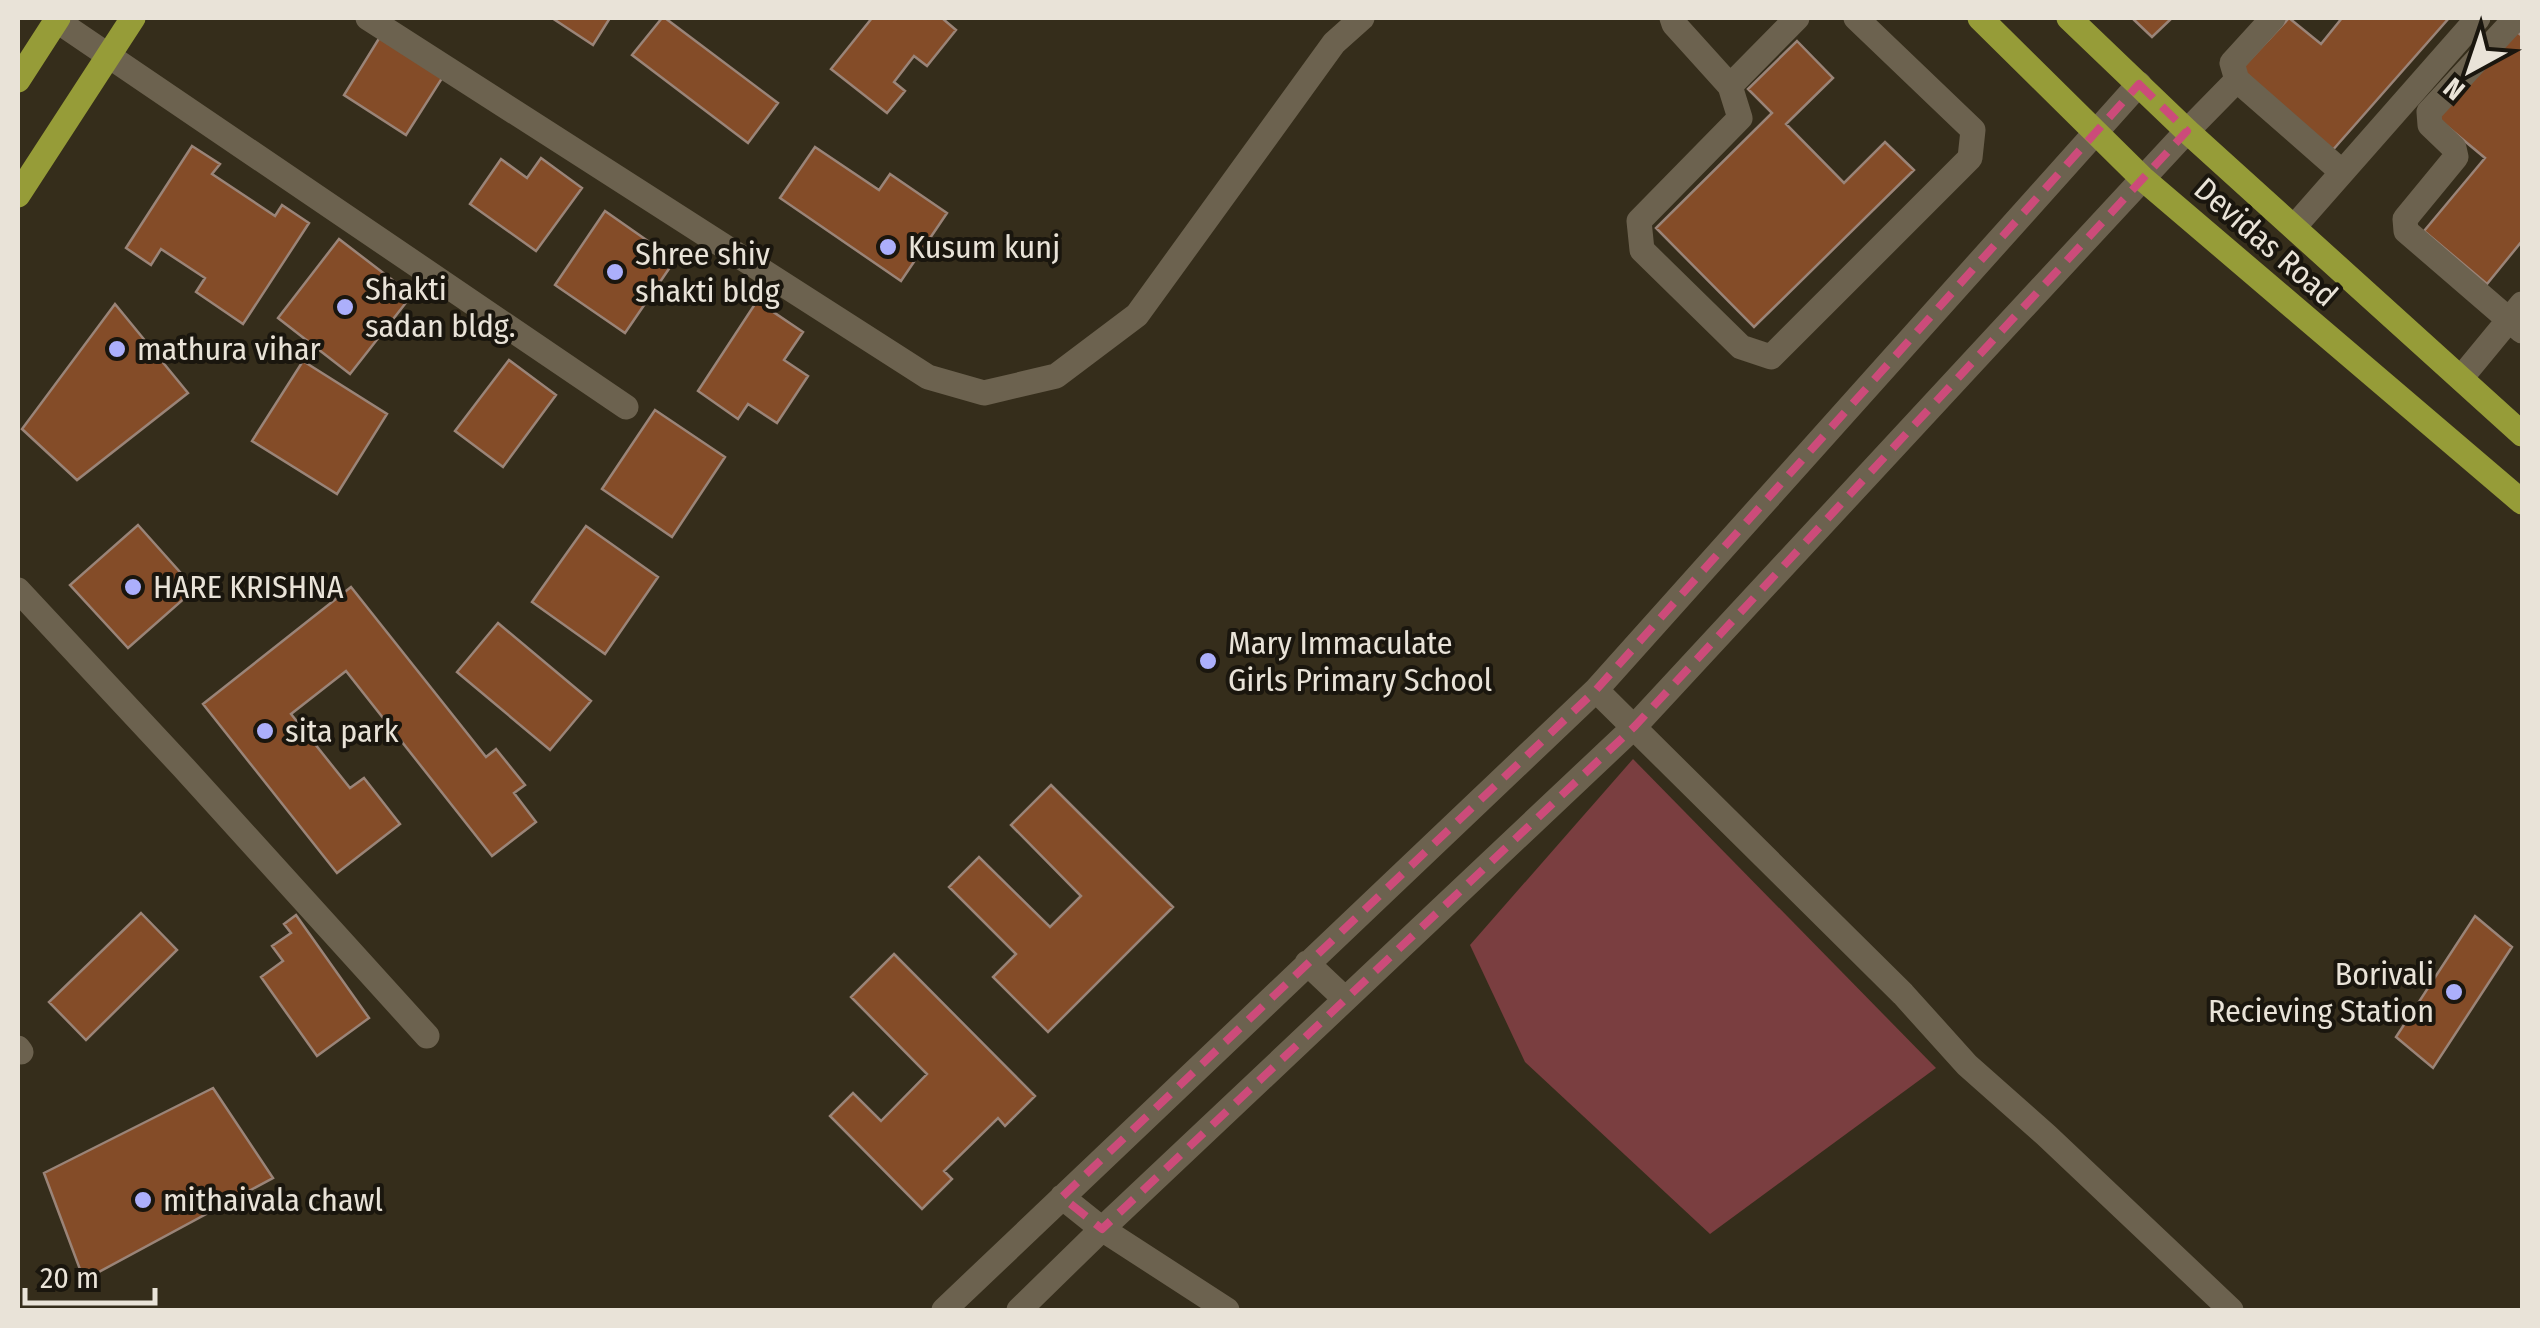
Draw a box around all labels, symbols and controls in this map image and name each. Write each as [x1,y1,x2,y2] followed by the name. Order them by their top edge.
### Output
[2420,20,2520,120] north arrow
[2437,71,2471,107] text: N
[2187,170,2345,314] street label: Devidas Road
[908,228,1060,266] place label: Kusum kunj
[635,235,780,310] place label: Shree shiv shakti bldg
[877,236,899,258] marker: Kusum kunj
[604,261,626,283] marker: Shree shiv shakti bldg
[365,270,516,345] place label: Shakti sadan bldg.
[334,296,356,318] marker: Shakti sadan bldg.
[137,330,321,368] place label: mathura vihar
[106,338,128,360] marker: mathura vihar
[153,568,344,606] place label: HARE KRISHNA
[122,576,144,598] marker: HARE KRISHNA
[1228,624,1492,699] place label: Mary Immaculate Girls Primary School
[1197,650,1219,672] marker: Mary Immaculate Girls Primary School
[285,712,399,750] place label: sita park
[254,720,276,742] marker: sita park
[2208,955,2434,1030] place label: Borivali Recieving Station
[2443,981,2465,1003] marker: Borivali Recieving Station
[163,1181,383,1219] place label: mithaivala chawl
[132,1189,154,1211] marker: mithaivala chawl
[25,1243,155,1305] scale bar
[40,1260,99,1296] text: 20 m

